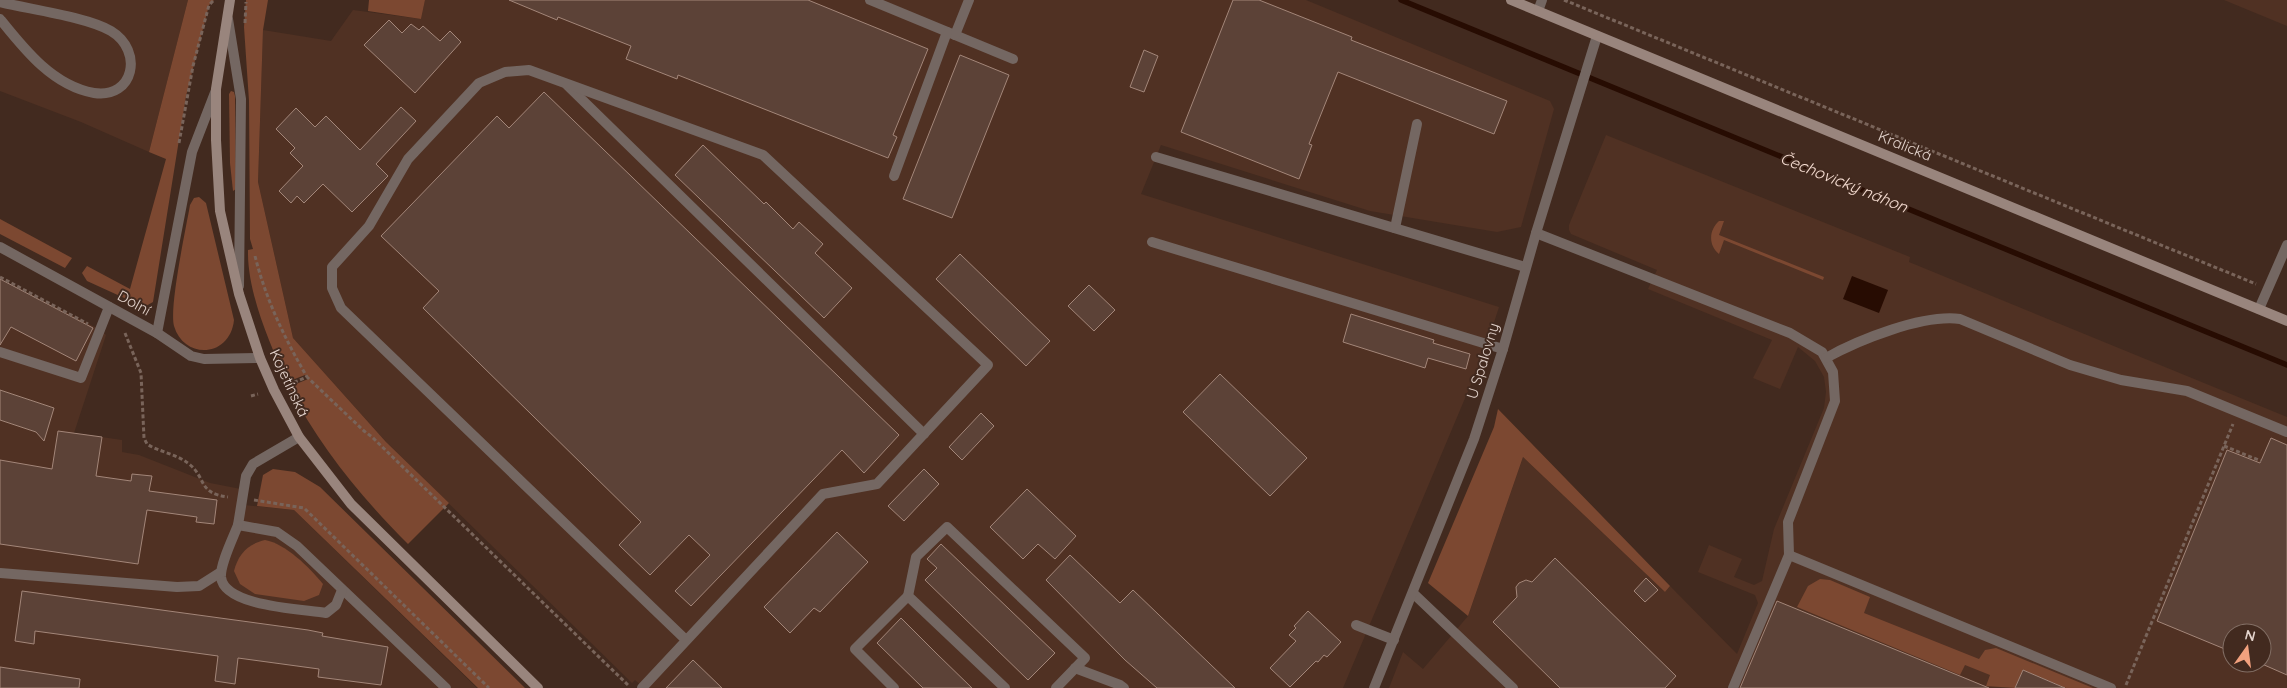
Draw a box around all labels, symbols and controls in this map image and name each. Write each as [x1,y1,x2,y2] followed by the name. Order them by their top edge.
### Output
[1876,126,1935,165] street label: Kralická
[1777,147,1911,217] water label: Čechovický náhon
[114,286,155,320] street label: Dolní
[1462,320,1503,401] street label: U Spalovny
[266,346,313,420] street label: Kojetínská
[2222,623,2272,673] north arrow
[2243,625,2257,645] text: N

